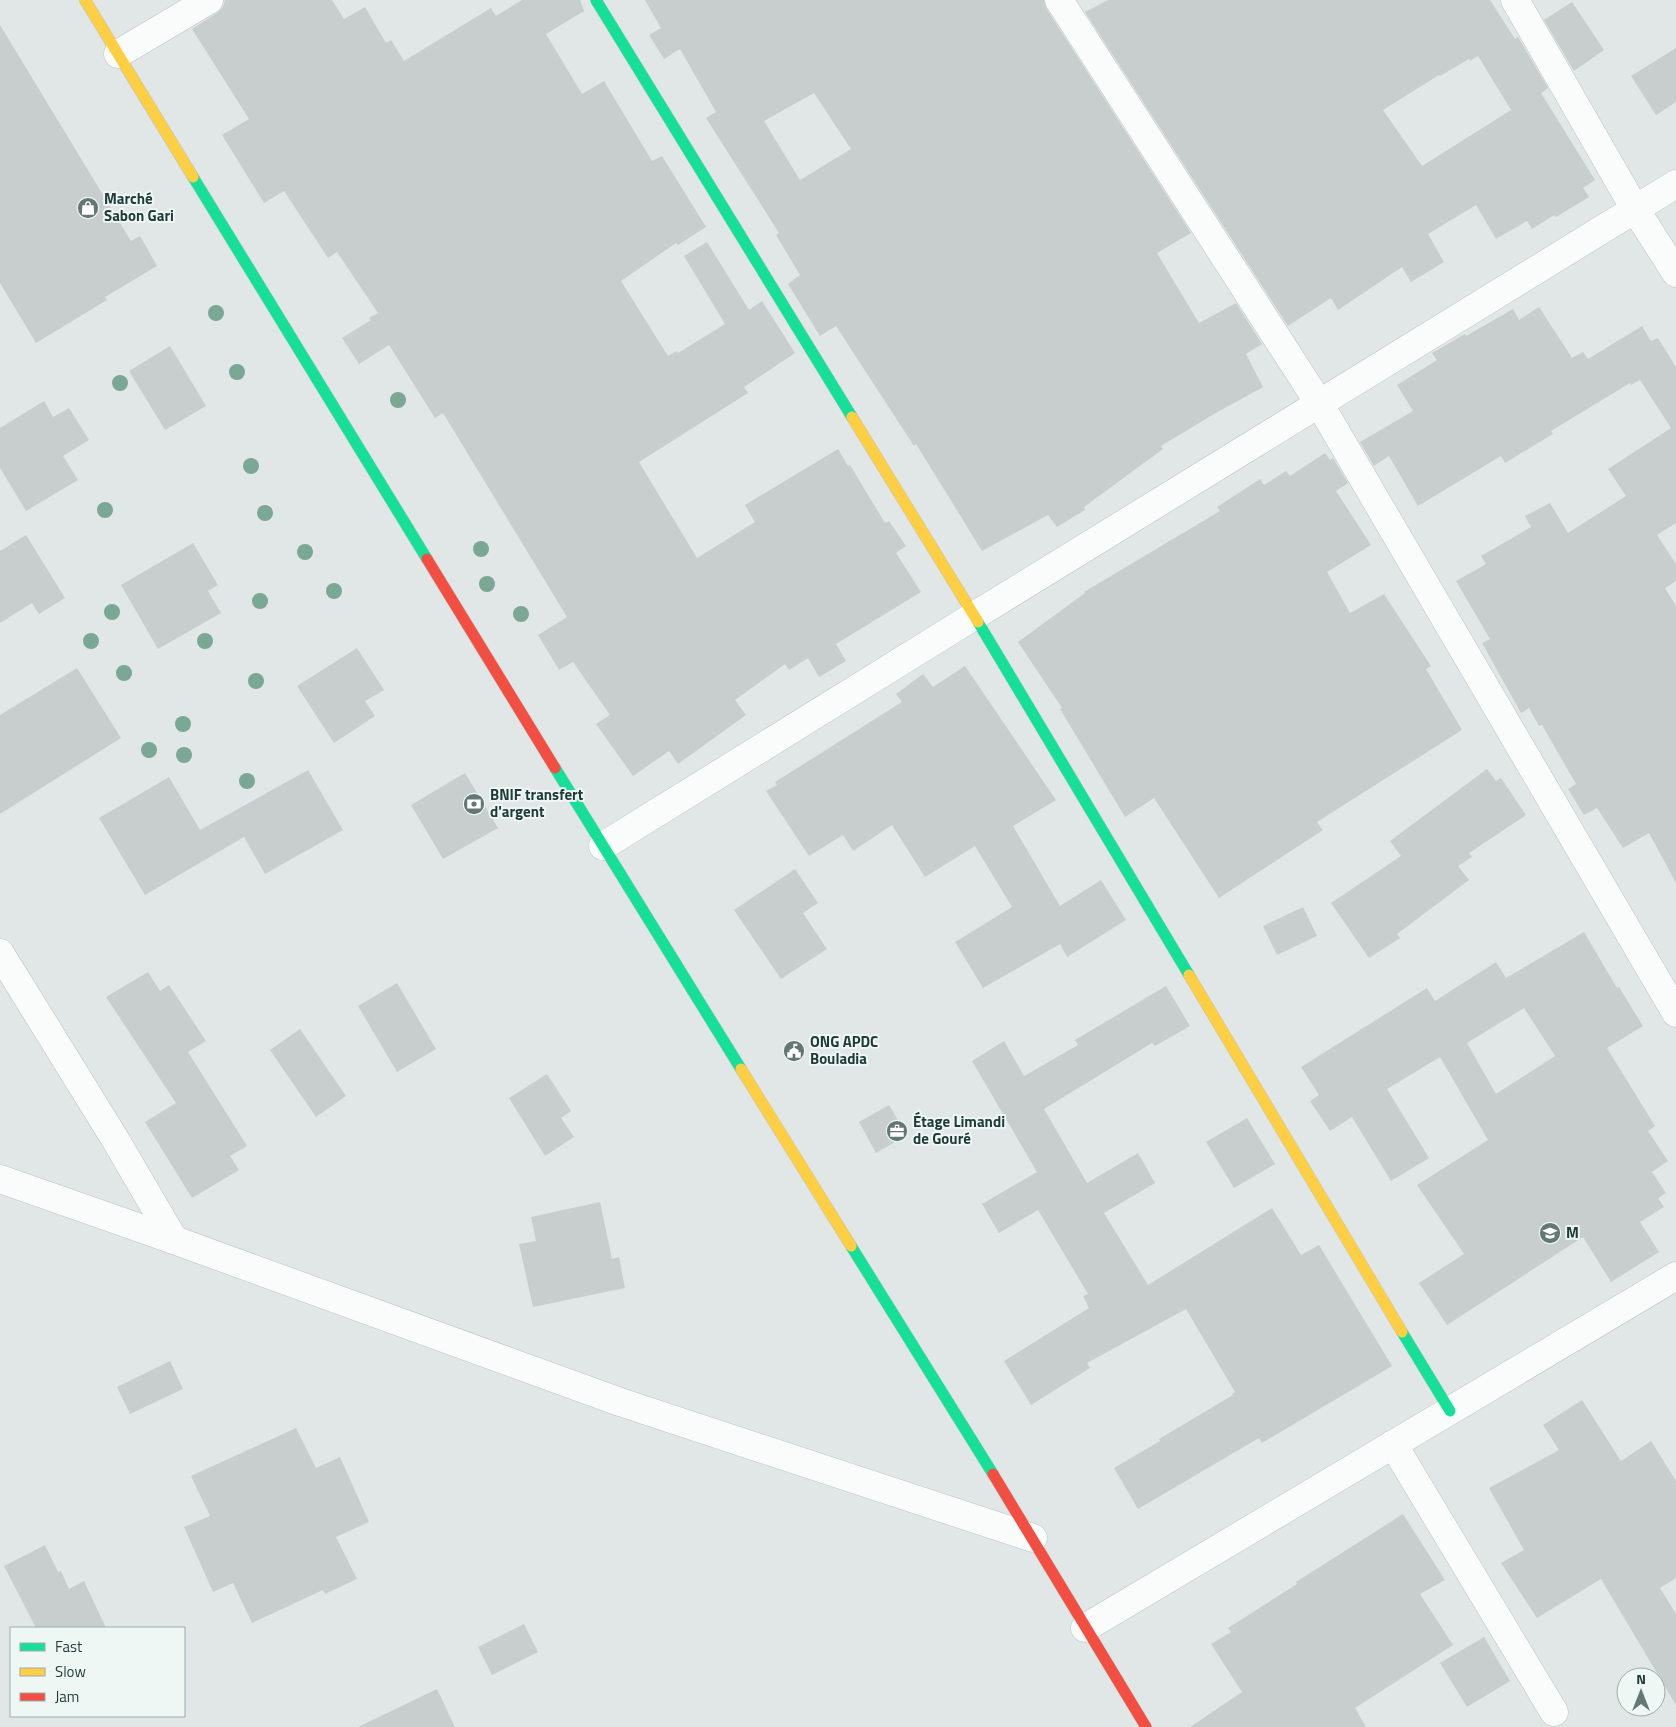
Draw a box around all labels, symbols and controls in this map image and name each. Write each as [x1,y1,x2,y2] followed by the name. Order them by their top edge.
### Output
[104,187,174,227] place label: Marché Sabon Gari
[76,196,100,220] shop icon: Marché Sabon Gari
[490,783,584,823] place label: BNIF transfert d'argent
[462,792,486,816] bank icon: BNIF transfert d'argent
[810,1030,878,1070] place label: ONG APDC Bouladia
[782,1039,806,1063] public building icon: ONG APDC Bouladia
[913,1110,1005,1150] place label: Étage Limandi de Gouré
[885,1119,909,1143] office icon: Étage Limandi de Gouré
[1538,1221,1562,1245] school or university icon: M
[1566,1221,1579,1244] place label: M
[10,1627,185,1717] legend
[55,1635,83,1658] text: Fast
[55,1660,86,1683] text: Slow
[1616,1667,1666,1717] north arrow
[1636,1668,1646,1689] text: N
[55,1685,79,1708] text: Jam

